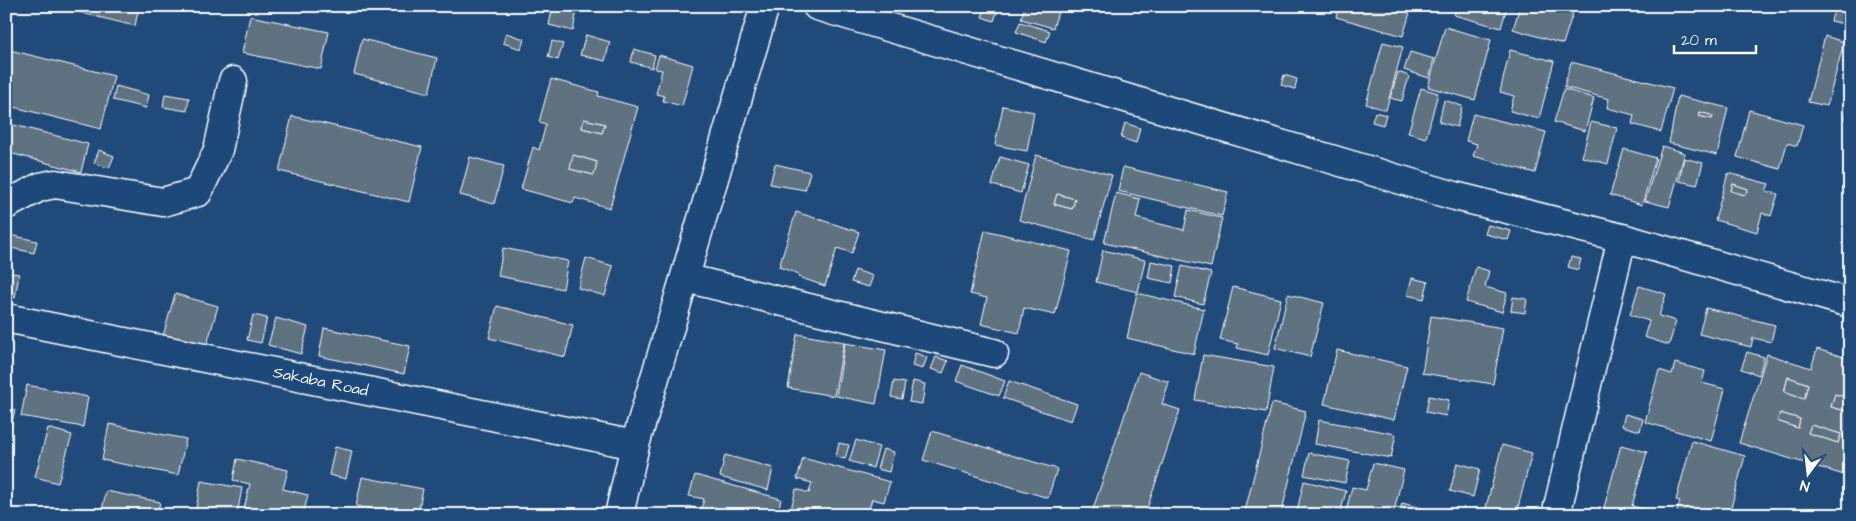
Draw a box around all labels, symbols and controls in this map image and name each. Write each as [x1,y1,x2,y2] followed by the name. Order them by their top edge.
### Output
[1674,22,1756,54] scale bar
[1681,30,1717,51] text: 20 m
[271,361,370,402] street label: Sakaba Road
[1784,448,1834,498] north arrow
[1798,475,1812,496] text: N

